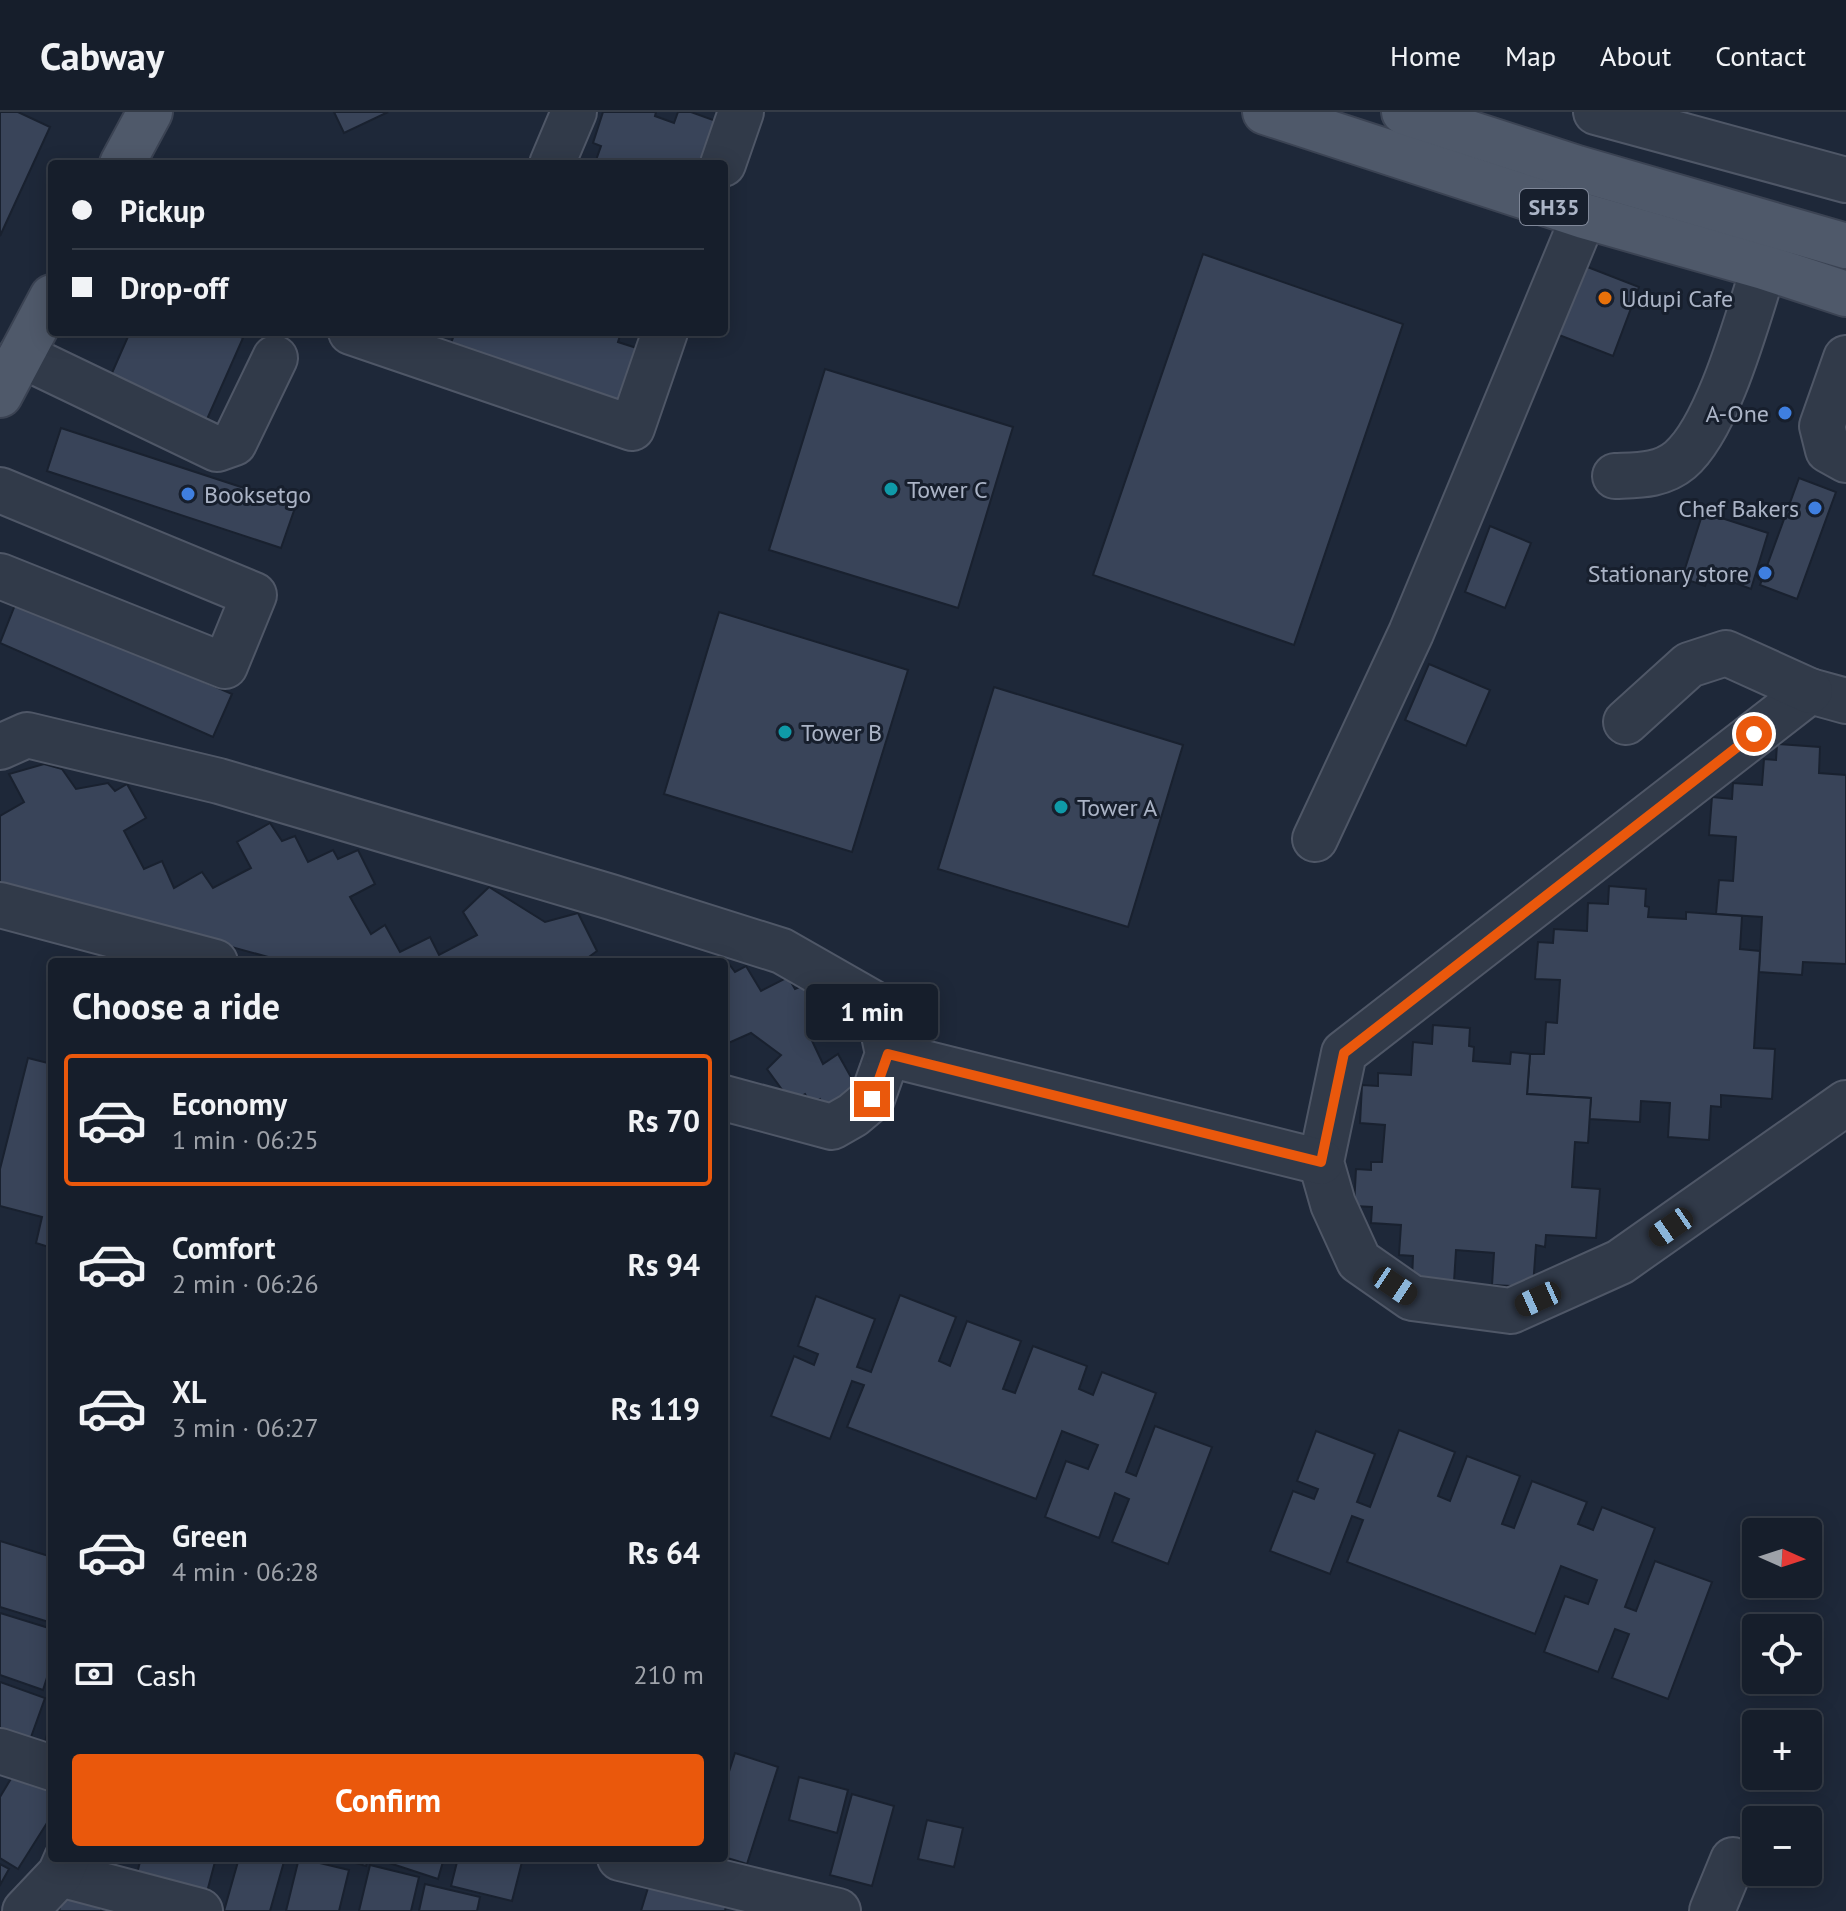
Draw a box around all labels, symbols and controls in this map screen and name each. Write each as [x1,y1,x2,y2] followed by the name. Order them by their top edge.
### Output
[40,31,164,80] text: Cabway
[1390,37,1461,74] text: Home
[1505,37,1556,74] text: Map
[1600,37,1671,74] text: About
[1715,37,1806,74] text: Contact
[1520,189,1588,225] road number: SH35
[120,191,205,230] text: Pickup
[120,268,228,307] text: Drop-off
[1621,283,1733,314] place label: Udupi Cafe
[1596,289,1614,307] marker: Udupi Cafe
[1706,398,1769,429] place label: A-One
[1776,404,1794,422] marker: A-One
[907,474,988,505] place label: Tower C
[204,479,311,510] place label: Booksetgo
[882,480,900,498] marker: Tower C
[179,485,197,503] marker: Booksetgo
[1678,493,1799,524] place label: Chef Bakers
[1806,499,1824,517] marker: Chef Bakers
[1588,558,1749,589] place label: Stationary store
[1756,564,1774,582] marker: Stationary store
[1736,716,1772,752] route start
[801,717,882,748] place label: Tower B
[776,723,794,741] marker: Tower B
[1077,792,1157,823] place label: Tower A
[1052,798,1070,816] marker: Tower A
[72,982,280,1029] text: Choose a ride
[806,983,938,1039] callout: 1 min
[840,995,904,1028] text: 1 min
[854,1081,890,1117] route end
[76,1084,148,1156] icon: car
[172,1084,287,1123] text: Economy
[628,1101,700,1140] text: Rs 70
[172,1123,319,1156] text: 1 min · 06:25
[1644,1203,1698,1251] car
[76,1228,148,1300] icon: car
[172,1228,275,1267] text: Comfort
[628,1245,700,1284] text: Rs 94
[1368,1263,1422,1309] car
[172,1267,319,1300] text: 2 min · 06:26
[1511,1278,1565,1320] car
[76,1372,148,1444] icon: car
[172,1372,206,1411] text: XL
[611,1389,700,1428] text: Rs 119
[172,1411,319,1444] text: 3 min · 06:27
[76,1516,148,1588] icon: car
[172,1516,247,1555] text: Green
[1742,1518,1822,1598] north arrow
[1742,1518,1822,1886] map controls
[628,1533,700,1572] text: Rs 64
[172,1555,319,1588] text: 4 min · 06:28
[1742,1614,1822,1694] button: locate
[72,1652,116,1696] icon: cash
[136,1655,197,1694] text: Cash
[633,1658,704,1691] text: 210 m
[1742,1710,1822,1790] button: +
[72,1754,704,1846] button: Confirm
[1742,1806,1822,1886] button: −

